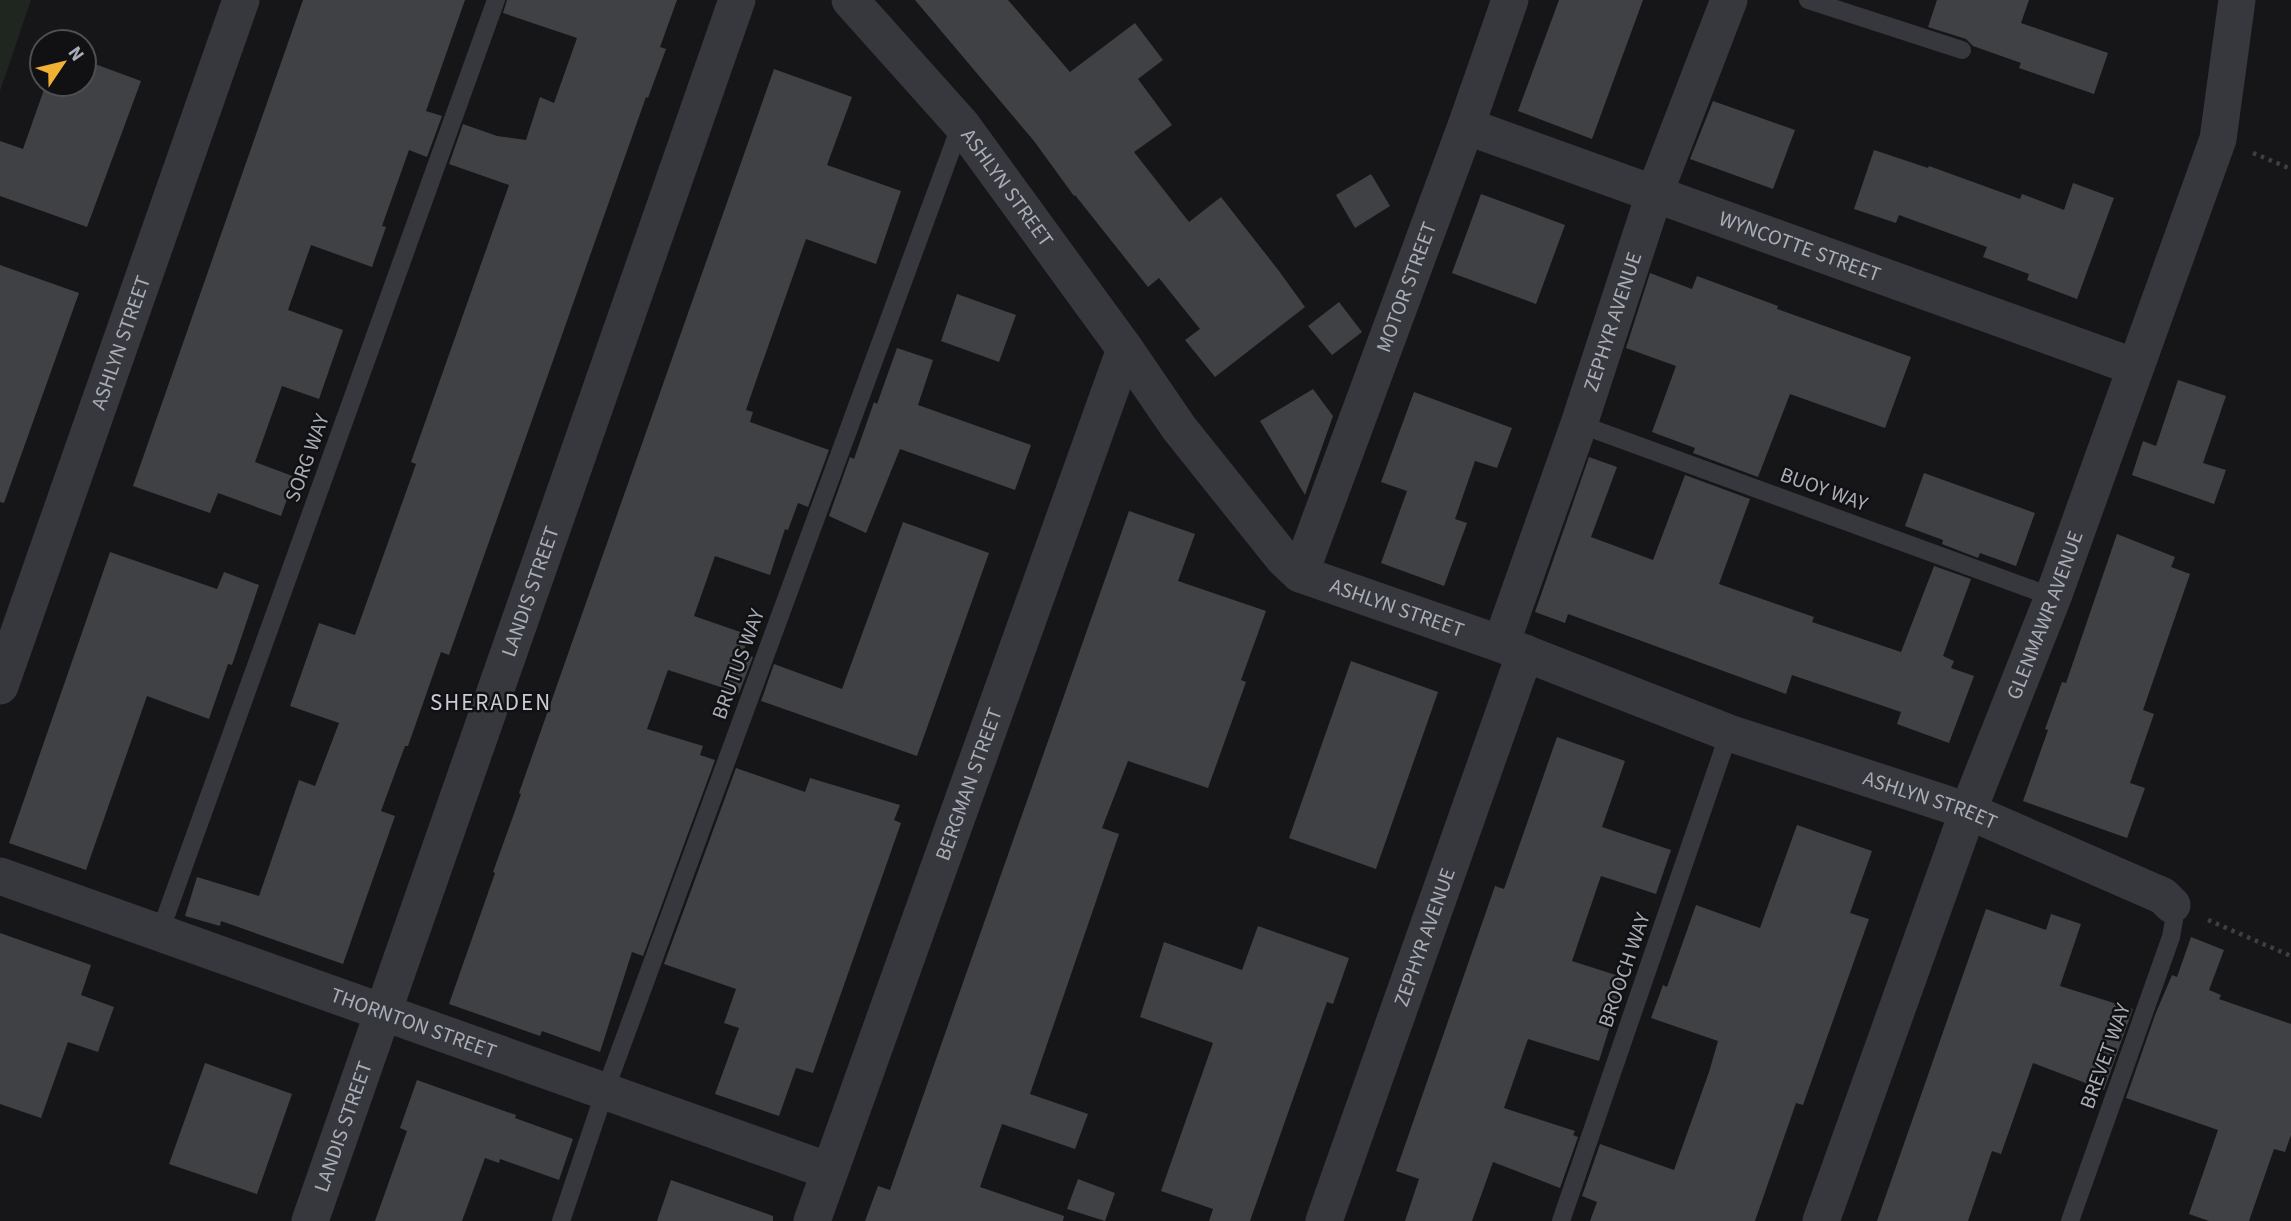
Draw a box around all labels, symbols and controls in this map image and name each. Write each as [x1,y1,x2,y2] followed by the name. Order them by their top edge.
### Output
[28,28,98,98] north arrow
[61,41,90,67] text: N
[954,122,1061,253] street label: ASHLYN STREET
[1715,203,1885,289] street label: WYNCOTTE STREET
[1368,218,1444,357] street label: MOTOR STREET
[1576,248,1649,396] street label: ZEPHYR AVENUE
[83,271,158,414] street label: ASHLYN STREET
[277,409,337,506] street label: SORG WAY
[1776,459,1873,519] street label: BUOY WAY
[493,522,567,661] street label: LANDIS STREET
[1999,527,2091,704] street label: GLENMAWR AVENUE
[1326,571,1468,645] street label: ASHLYN STREET
[704,604,772,723] street label: BRUTUS WAY
[430,686,552,719] district label: SHERADEN
[928,704,1010,865] street label: BERGMAN STREET
[1859,763,2002,837] street label: ASHLYN STREET
[1386,864,1463,1011] street label: ZEPHYR AVENUE
[1590,908,1658,1031] street label: BROOCH WAY
[326,980,501,1067] street label: THORNTON STREET
[2072,998,2138,1113] street label: BREVET WAY
[306,1057,380,1196] street label: LANDIS STREET

